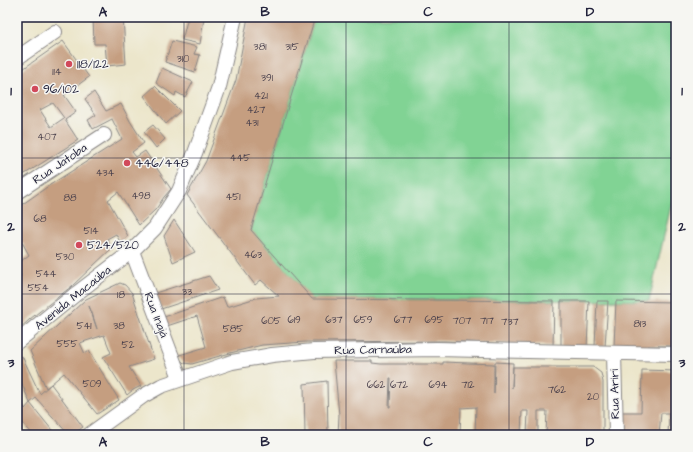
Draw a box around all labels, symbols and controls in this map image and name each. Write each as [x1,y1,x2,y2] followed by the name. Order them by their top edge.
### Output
[99,3,108,21] text: A
[260,3,270,21] text: B
[423,3,433,21] text: C
[586,3,595,21] text: D
[254,40,267,54] house number: 381
[285,40,299,54] house number: 315
[177,52,189,66] house number: 310
[77,56,109,73] place label: 118/122
[64,59,74,69] marker: 118/122
[52,65,62,79] house number: 114
[261,71,274,85] house number: 391
[43,81,79,98] place label: 96/102
[10,82,12,100] text: 1
[681,82,683,100] text: 1
[30,84,40,94] marker: 96/102
[254,89,269,103] house number: 421
[247,103,265,117] house number: 427
[245,116,259,130] house number: 431
[37,130,57,144] house number: 407
[29,139,91,189] street label: Rua Jatoba
[230,151,250,165] house number: 445
[135,155,189,172] place label: 446/448
[122,158,132,168] marker: 446/448
[96,166,115,180] house number: 434
[132,189,151,203] house number: 498
[225,190,241,204] house number: 451
[64,191,77,205] house number: 88
[34,212,47,226] house number: 68
[6,218,15,236] text: 2
[677,218,686,236] text: 2
[83,224,99,238] house number: 514
[87,237,139,254] place label: 524/520
[74,240,84,250] marker: 524/520
[244,248,262,262] house number: 463
[56,250,74,264] house number: 530
[31,262,115,334] street label: Avenida Macaúba
[36,267,57,281] house number: 544
[28,281,49,295] house number: 554
[182,285,192,299] house number: 33
[117,288,125,302] house number: 18
[140,290,172,340] street label: Rua Inajá
[287,313,301,327] house number: 619
[325,313,343,327] house number: 637
[353,313,373,327] house number: 659
[394,313,412,327] house number: 677
[424,313,444,327] house number: 695
[261,314,281,328] house number: 605
[453,314,471,328] house number: 707
[480,314,494,328] house number: 717
[501,315,519,329] house number: 737
[634,317,646,331] house number: 813
[76,319,92,333] house number: 541
[113,319,125,333] house number: 38
[223,322,243,336] house number: 585
[56,337,78,351] house number: 555
[122,338,135,352] house number: 52
[334,341,412,359] street label: Rua Carnaúba
[7,354,15,372] text: 3
[678,354,686,372] text: 3
[606,369,624,419] street label: Rua Ariri
[82,377,102,391] house number: 509
[367,378,385,392] house number: 662
[390,378,408,392] house number: 672
[429,378,448,392] house number: 694
[461,378,475,392] house number: 712
[548,383,566,397] house number: 762
[587,390,599,404] house number: 20
[99,433,108,451] text: A
[260,433,270,451] text: B
[423,433,433,451] text: C
[586,433,595,451] text: D

